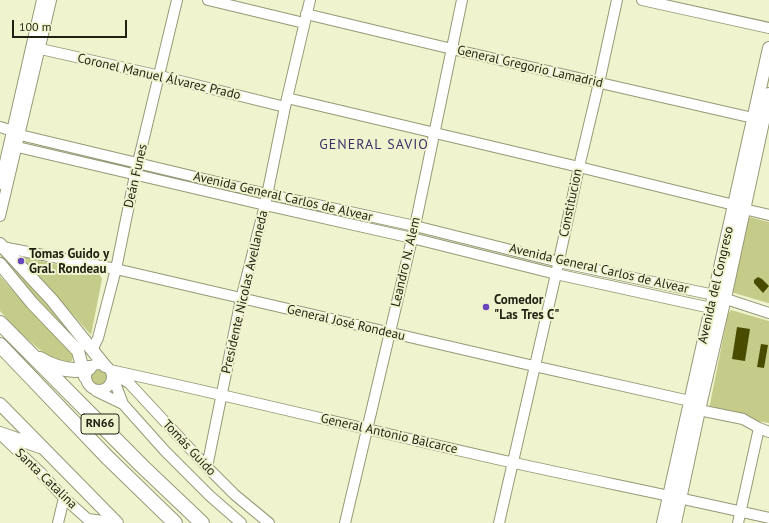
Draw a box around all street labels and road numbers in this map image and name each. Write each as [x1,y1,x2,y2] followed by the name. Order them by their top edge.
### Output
[455,43,605,91] street label: General Gregorio Lamadrid
[76,51,242,103] street label: Coronel Manuel Álvarez Prado
[121,143,151,209] street label: Deán Funes
[556,168,586,238] street label: Constitucion
[192,169,374,225] street label: Avenida General Carlos de Alvear
[219,209,271,375] street label: Presidente Nicolas Avellaneda
[388,216,424,308] street label: Leandro N. Alem
[695,225,737,345] street label: Avenida del Congreso
[508,241,690,297] street label: Avenida General Carlos de Alvear
[285,302,407,344] street label: General José Rondeau
[319,411,459,457] street label: General Antonio Balcarce
[81,414,119,434] road number: RN66
[159,417,219,479] street label: Tomás Guido
[12,446,80,512] street label: Santa Catalina

